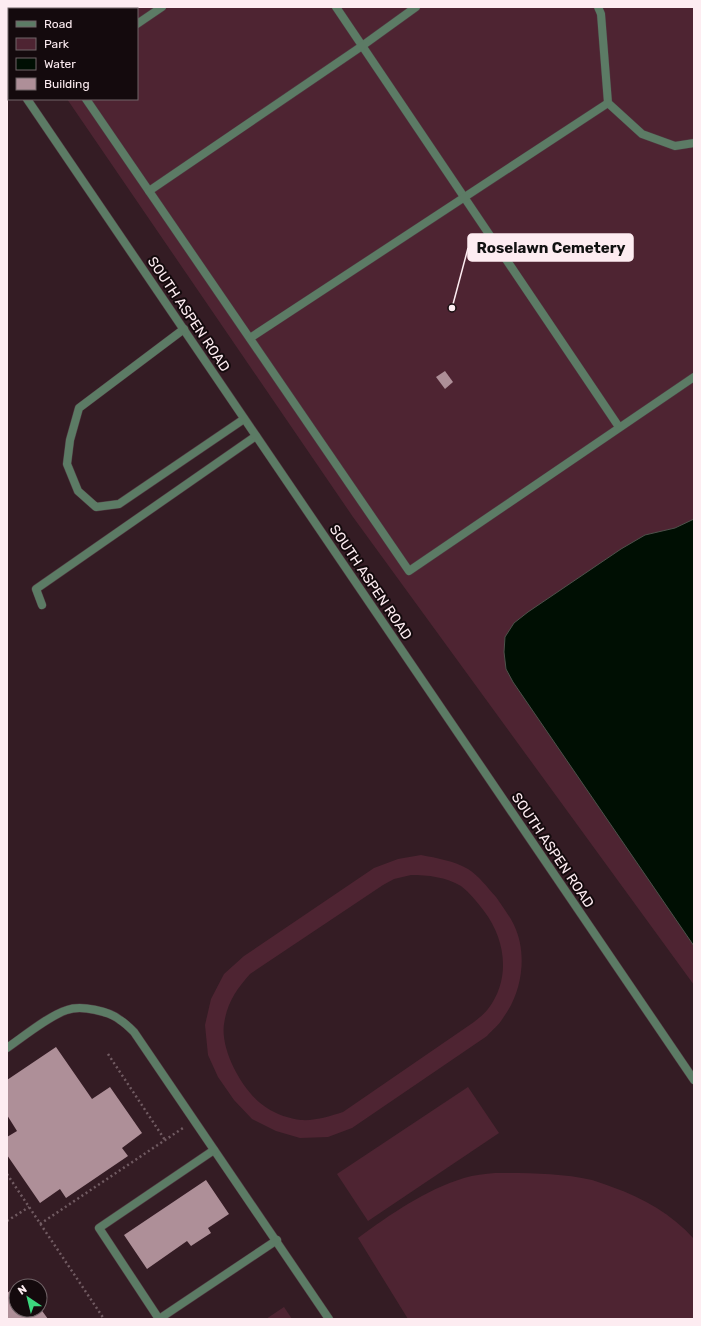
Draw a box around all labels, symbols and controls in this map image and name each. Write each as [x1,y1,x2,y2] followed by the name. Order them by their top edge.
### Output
[8,8,138,100] legend
[44,17,72,31] text: Road
[44,37,70,51] text: Park
[44,57,76,71] text: Water
[44,77,90,91] text: Building
[468,234,633,261] callout: Roselawn Cemetery
[477,239,625,257] text: Roselawn Cemetery
[144,253,233,375] street label: SOUTH ASPEN ROAD
[326,521,415,643] street label: SOUTH ASPEN ROAD
[508,789,597,911] street label: SOUTH ASPEN ROAD
[8,1278,48,1318] north arrow
[16,1283,30,1298] text: N

